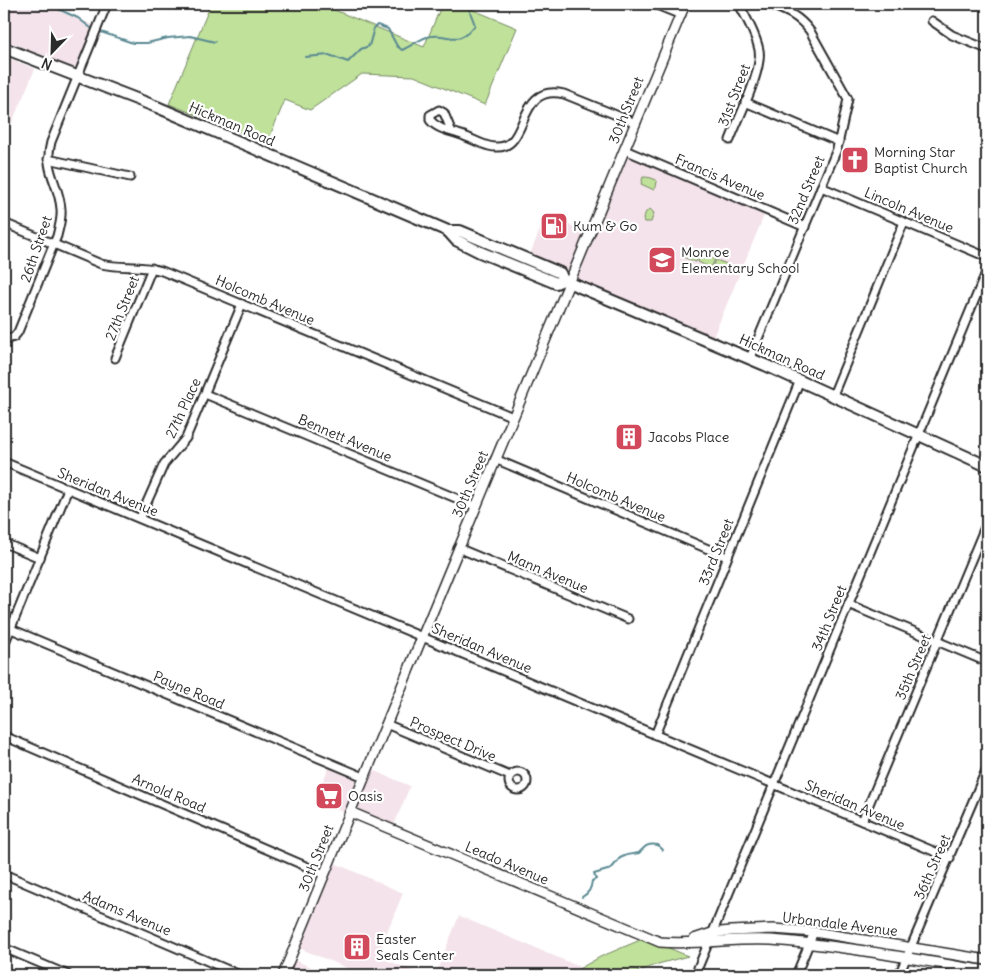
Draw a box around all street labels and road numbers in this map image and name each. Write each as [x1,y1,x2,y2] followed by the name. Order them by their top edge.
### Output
[714,61,754,129] street label: 31st Street
[604,74,648,146] street label: 30th Street
[186,98,278,150] street label: Hickman Road
[672,150,768,204] street label: Francis Avenue
[784,153,829,227] street label: 32nd Street
[862,183,956,237] street label: Lincoln Avenue
[16,213,56,285] street label: 26th Street
[213,271,317,329] street label: Holcomb Avenue
[101,273,143,343] street label: 27th Street
[736,330,828,384] street label: Hickman Road
[161,375,205,441] street label: 27th Place
[295,410,395,466] street label: Bennett Avenue
[448,448,492,520] street label: 30th Street
[55,464,161,520] street label: Sheridan Avenue
[564,468,668,526] street label: Holcomb Avenue
[694,516,738,588] street label: 33rd Street
[505,547,591,597] street label: Mann Avenue
[808,582,850,654] street label: 34th Street
[429,619,535,677] street label: Sheridan Avenue
[891,631,935,703] street label: 35th Street
[151,667,227,713] street label: Payne Road
[407,713,499,765] street label: Prospect Drive
[129,769,209,817] street label: Arnold Road
[802,776,908,834] street label: Sheridan Avenue
[294,822,338,894] street label: 30th Street
[910,831,954,902] street label: 36th Street
[463,837,551,889] street label: Leado Avenue
[80,886,174,940] street label: Adams Avenue
[781,908,899,940] street label: Urbandale Avenue

